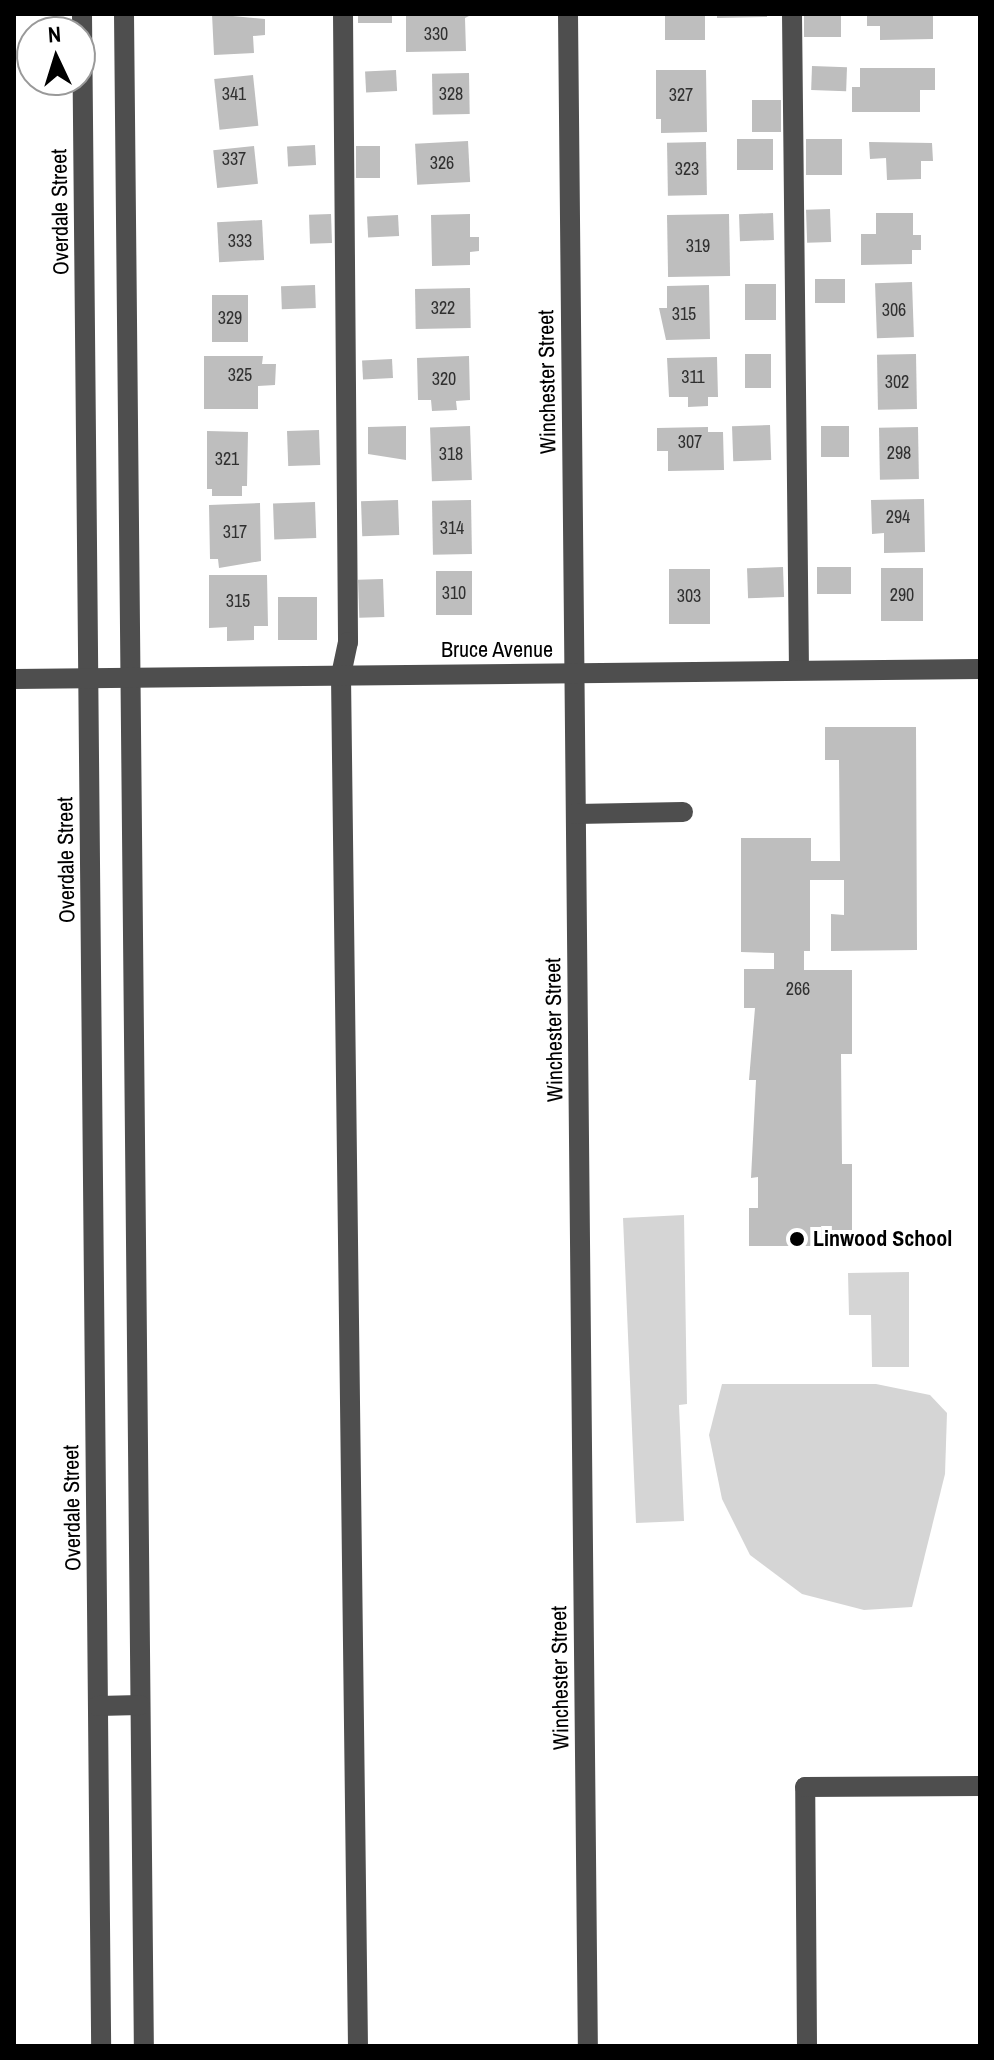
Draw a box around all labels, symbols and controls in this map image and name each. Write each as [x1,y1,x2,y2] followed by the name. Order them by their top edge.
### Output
[16,16,96,96] north arrow
[47,19,62,49] text: N
[424,23,448,45] house number: 330
[222,83,246,105] house number: 341
[439,83,463,105] house number: 328
[669,84,693,106] house number: 327
[222,148,246,170] house number: 337
[46,149,74,275] street label: Overdale Street
[430,152,454,174] house number: 326
[675,158,699,180] house number: 323
[228,230,252,252] house number: 333
[686,235,710,257] house number: 319
[431,297,455,319] house number: 322
[882,299,906,321] house number: 306
[672,303,696,325] house number: 315
[218,307,242,329] house number: 329
[533,310,561,454] street label: Winchester Street
[228,364,252,386] house number: 325
[681,366,705,388] house number: 311
[432,368,456,390] house number: 320
[885,371,909,393] house number: 302
[678,431,702,453] house number: 307
[887,442,911,464] house number: 298
[439,443,463,465] house number: 318
[215,448,239,470] house number: 321
[886,506,910,528] house number: 294
[440,517,464,539] house number: 314
[223,521,247,543] house number: 317
[442,582,466,604] house number: 310
[890,584,914,606] house number: 290
[677,585,701,607] house number: 303
[226,590,250,612] house number: 315
[440,637,554,663] street label: Bruce Avenue
[52,797,80,923] street label: Overdale Street
[540,958,568,1102] street label: Winchester Street
[786,978,810,1000] house number: 266
[813,1226,952,1252] place label: Linwood School
[788,1230,806,1248] marker: Linwood School
[58,1445,86,1571] street label: Overdale Street
[546,1606,574,1750] street label: Winchester Street

